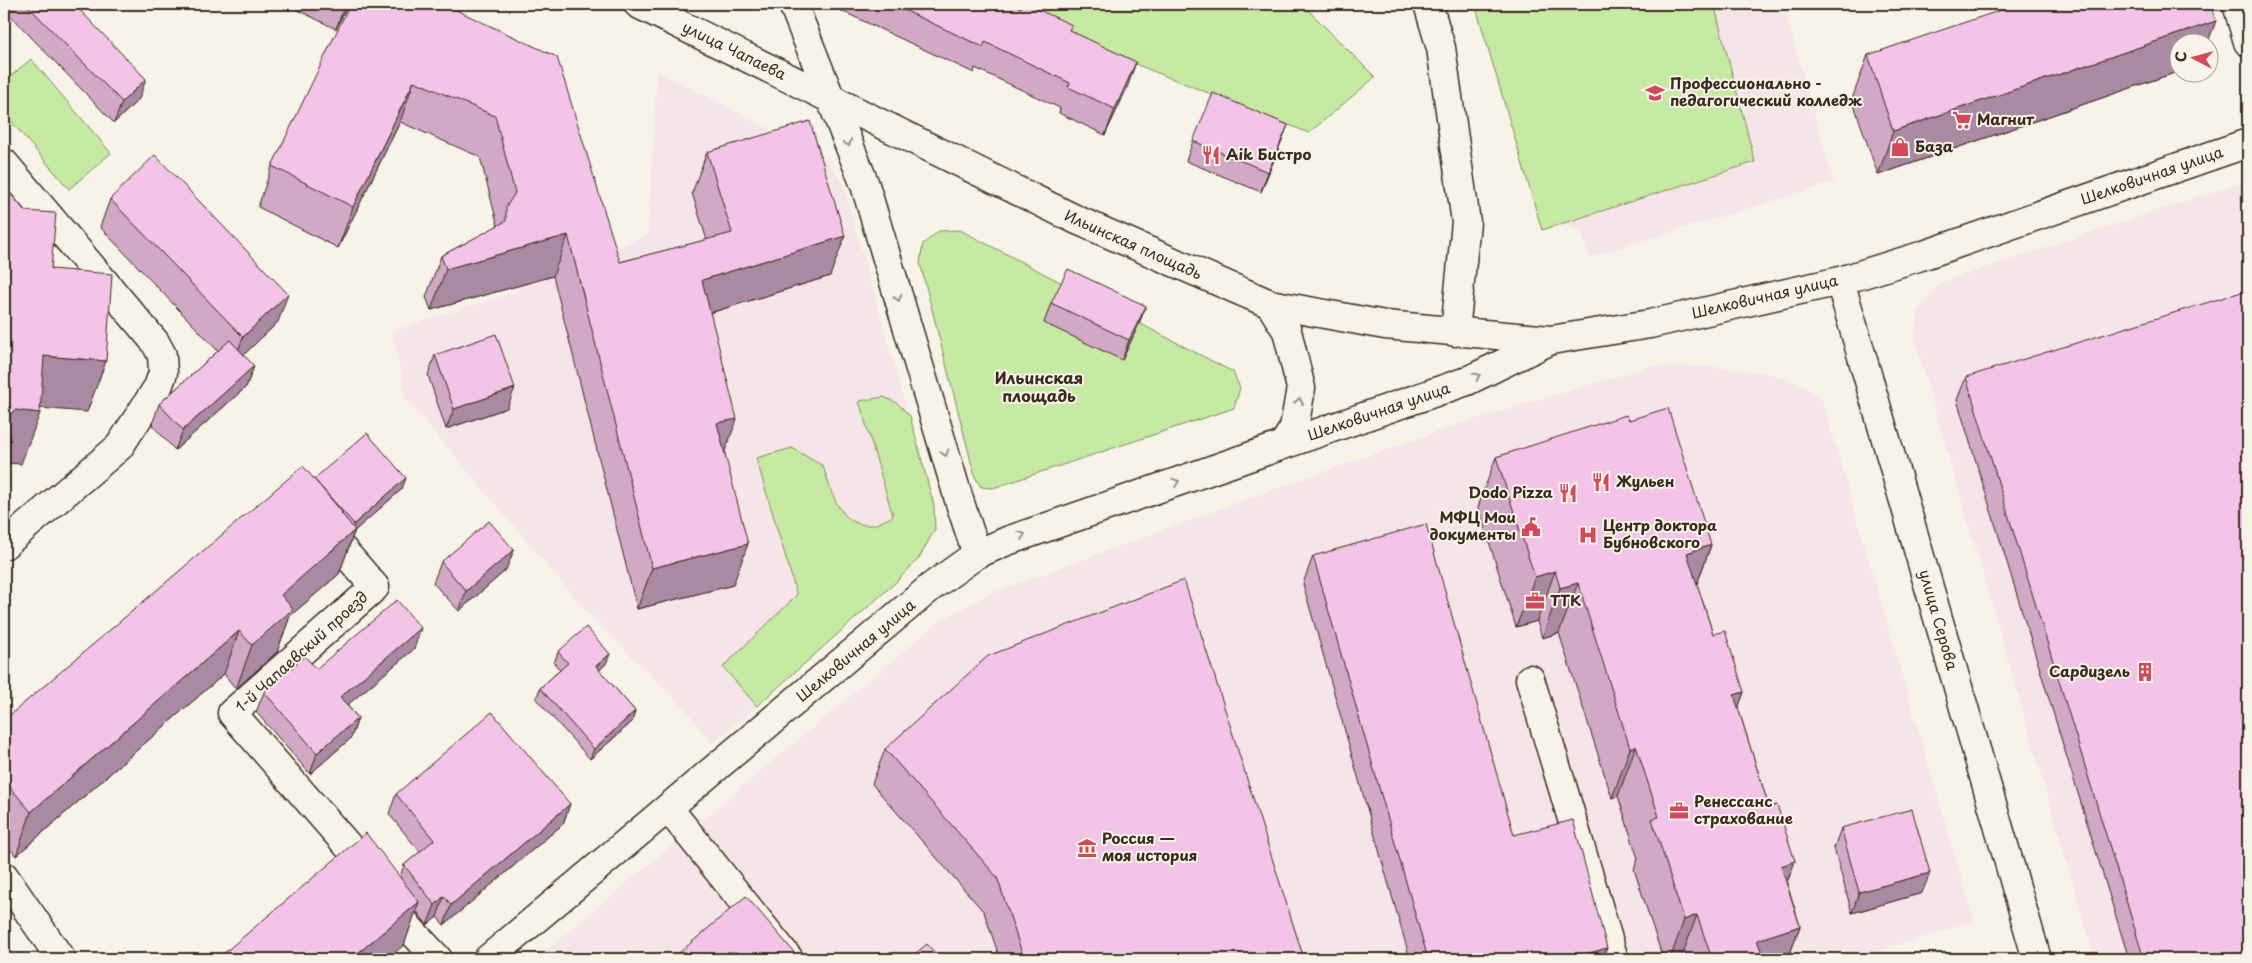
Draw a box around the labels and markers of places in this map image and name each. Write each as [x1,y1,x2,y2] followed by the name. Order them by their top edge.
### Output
[1670,71,1862,111] place label: Профессионально - педагогический колледж
[1644,82,1666,104] school or university icon: Профессионально - педагогический колледж
[1977,107,2035,130] place label: Магнит
[1951,109,1973,131] supermarket icon: Магнит
[1915,134,1954,157] place label: База
[1889,136,1911,158] shop icon: База
[1226,142,1312,165] place label: Aik Бистро
[1200,144,1222,166] restaurant icon: Aik Бистро
[1616,469,1675,492] place label: Жульен
[1590,471,1612,493] restaurant icon: Жульен
[1468,480,1553,503] place label: Dodo Pizza
[1557,482,1579,504] restaurant icon: Dodo Pizza
[1430,505,1516,545] place label: МФЦ Мои документы
[1603,513,1717,553] place label: Центр доктора Бубновского
[1520,516,1542,538] public building icon: МФЦ Мои документы
[1577,524,1599,546] hospital icon: Центр доктора Бубновского
[1550,588,1581,611] place label: ТТК
[1524,590,1546,612] office icon: ТТК
[2049,659,2130,682] place label: Сардизель
[2134,661,2156,683] building icon: Сардизель
[1694,789,1793,829] place label: Ренессанс страхование
[1668,800,1690,822] office icon: Ренессанс страхование
[1102,826,1197,866] place label: Россия — моя история
[1076,837,1098,859] museum icon: Россия — моя история

